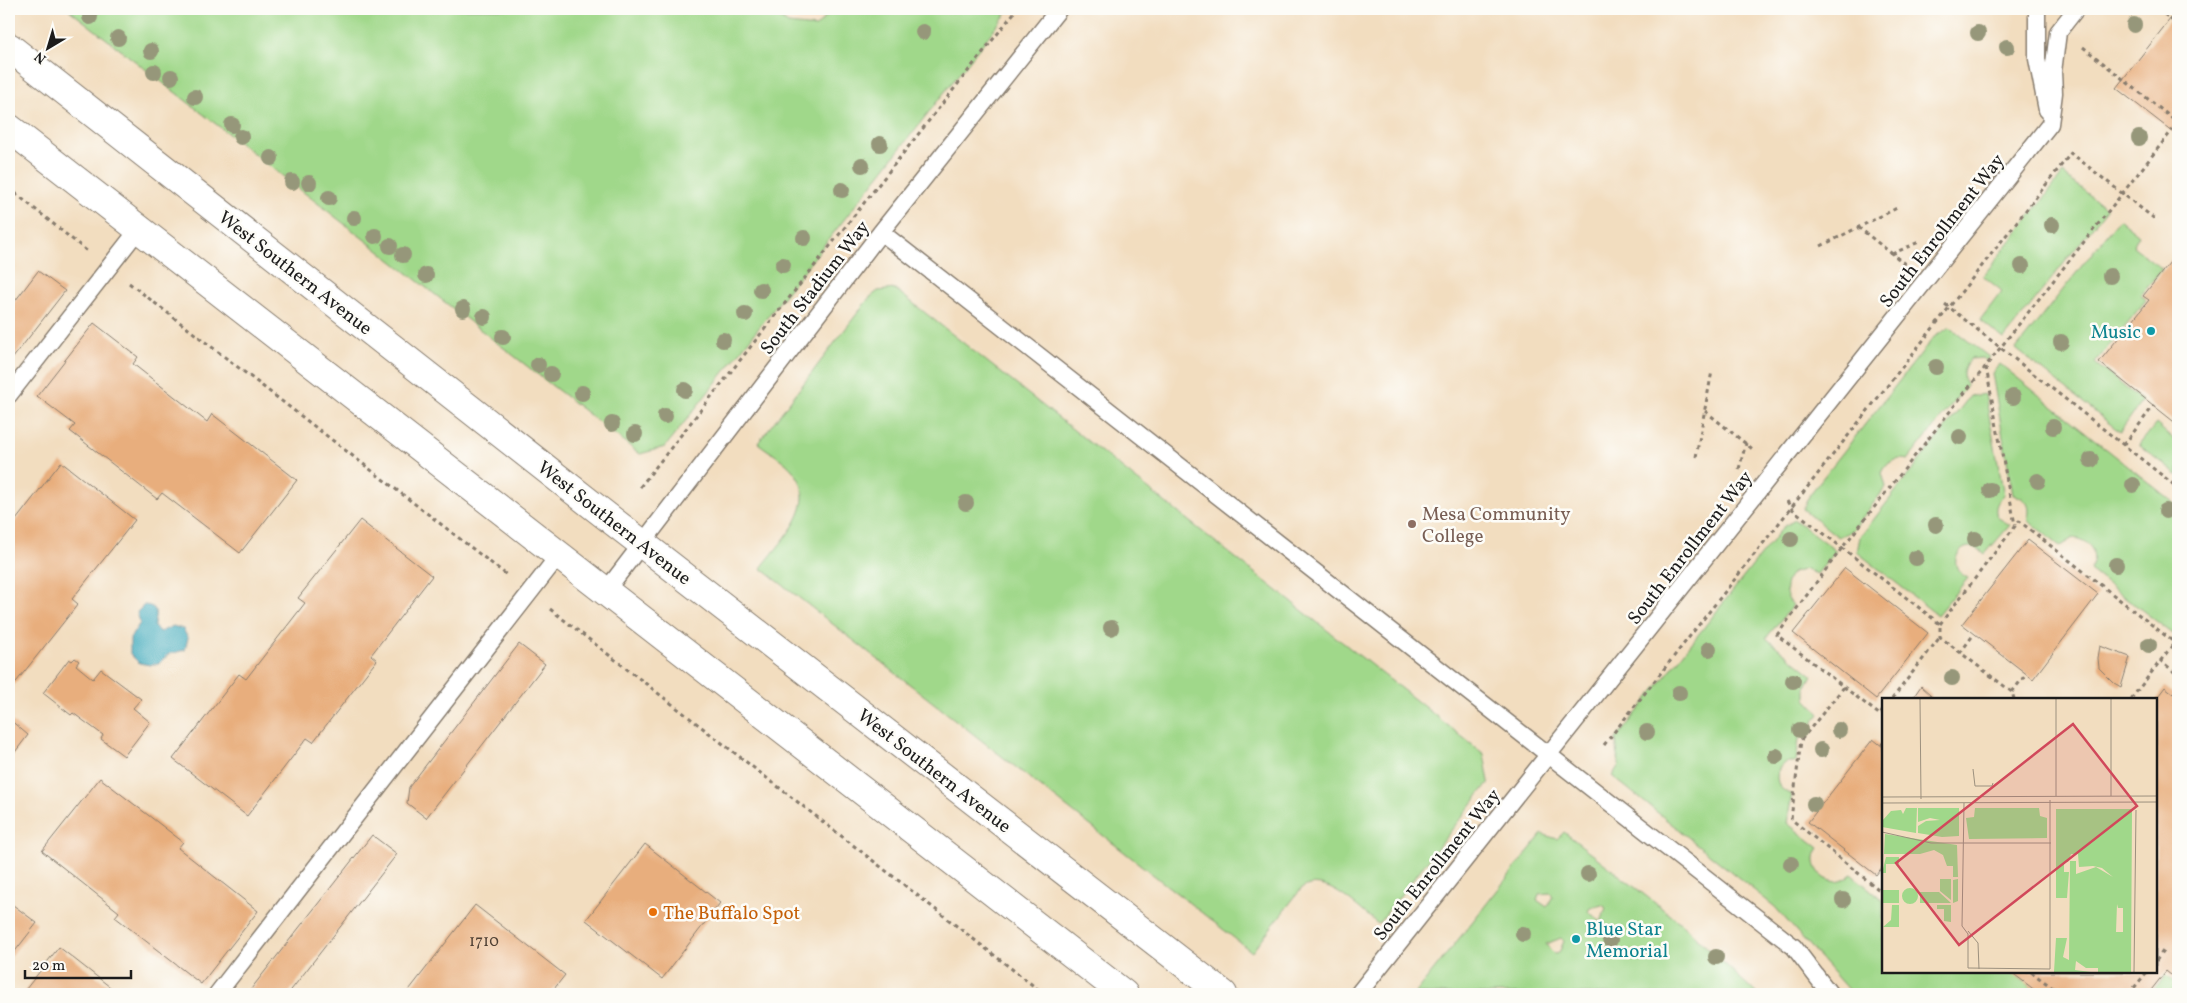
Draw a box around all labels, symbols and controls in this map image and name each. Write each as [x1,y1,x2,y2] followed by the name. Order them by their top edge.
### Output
[22,22,72,72] north arrow
[31,46,51,68] text: N
[1874,149,2011,314] street label: South Enrollment Way
[212,205,377,342] street label: West Southern Avenue
[755,216,876,361] street label: South Stadium Way
[2091,320,2141,346] place label: Music
[2145,325,2157,337] marker: Music
[531,455,696,592] street label: West Southern Avenue
[1622,466,1759,631] street label: South Enrollment Way
[1422,502,1571,550] place label: Mesa Community College
[1406,518,1418,530] marker: Mesa Community College
[1882,698,2157,973] inset map
[851,703,1016,840] street label: West Southern Avenue
[1368,784,1507,947] street label: South Enrollment Way
[663,901,801,927] place label: The Buffalo Spot
[647,906,659,918] marker: The Buffalo Spot
[1586,917,1668,965] place label: Blue Star Memorial
[469,931,499,953] house number: 1710
[1570,933,1582,945] marker: Blue Star Memorial
[25,948,131,980] scale bar
[32,956,65,977] text: 20 m

